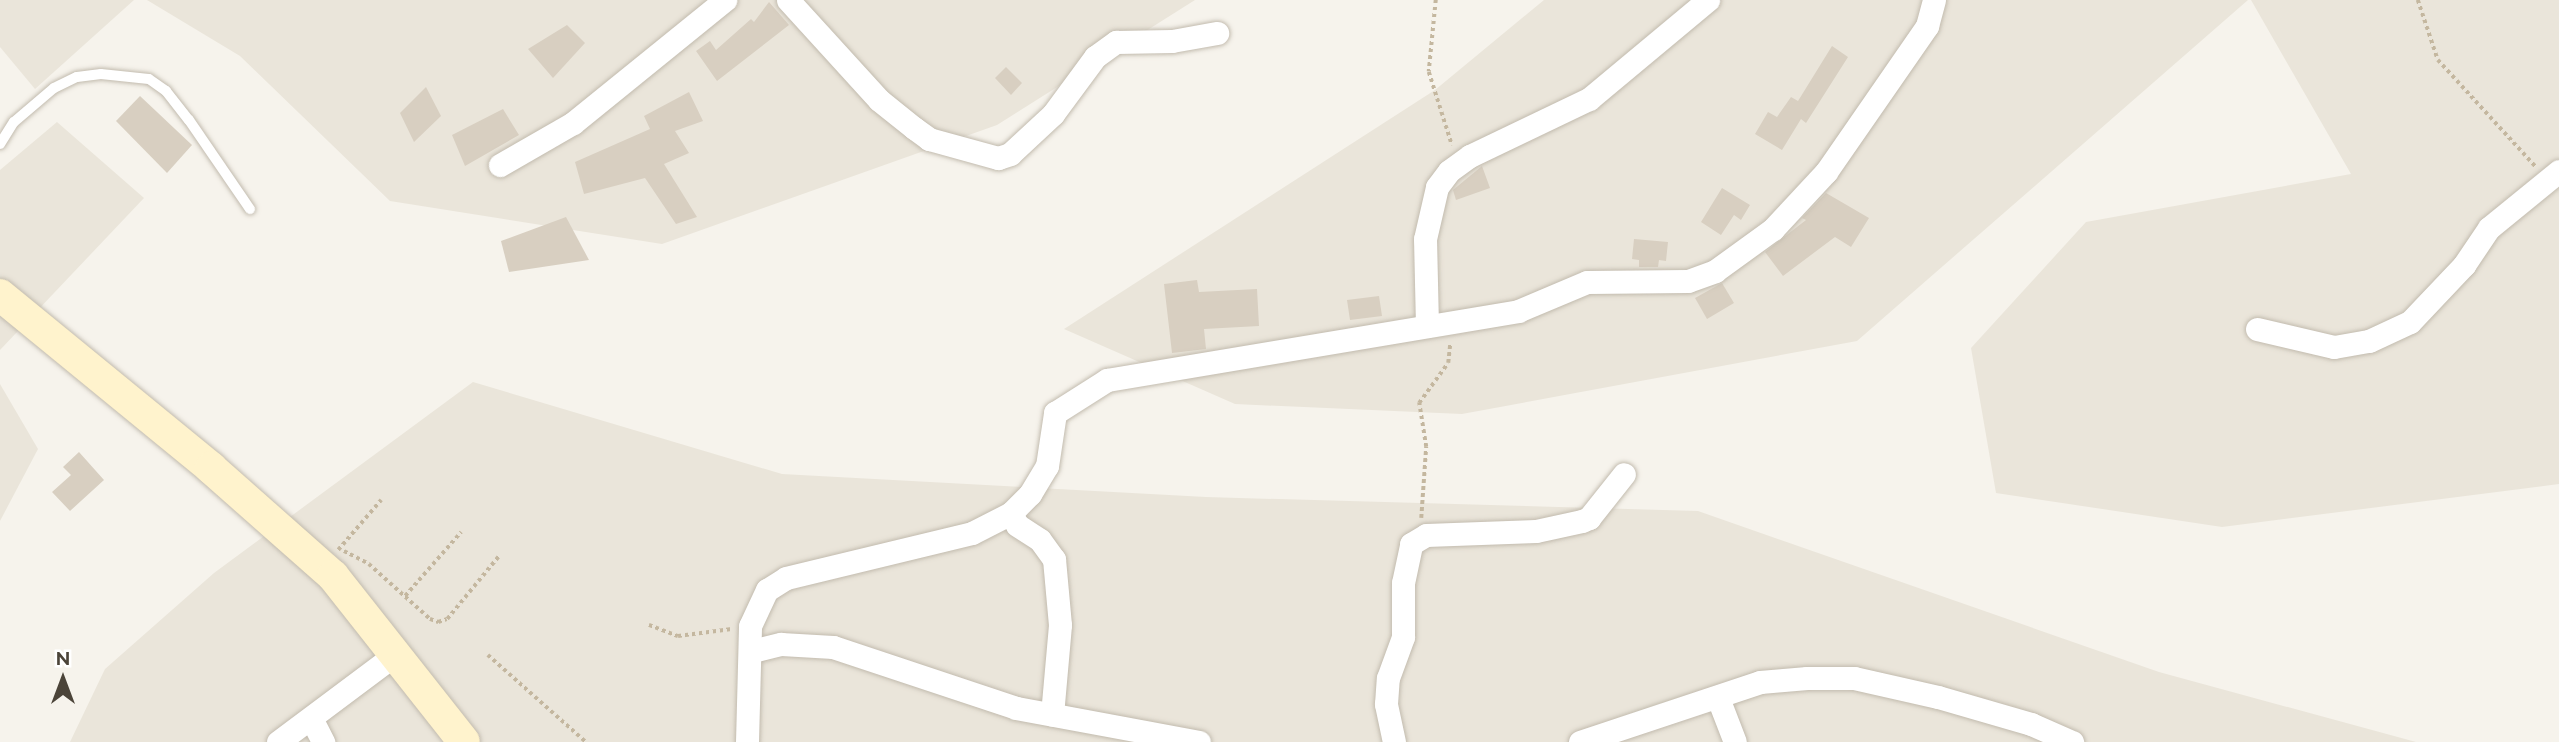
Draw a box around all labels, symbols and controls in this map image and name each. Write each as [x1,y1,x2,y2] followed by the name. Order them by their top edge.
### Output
[28,644,98,714] north arrow
[56,647,70,669] text: N

